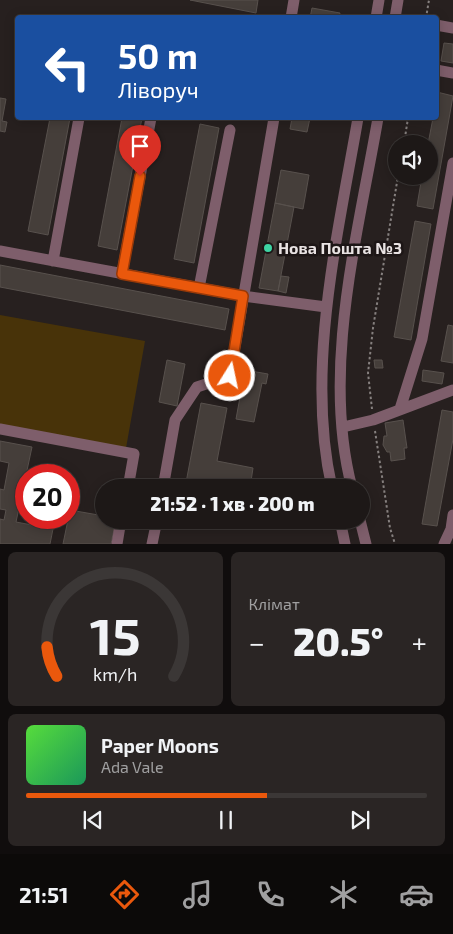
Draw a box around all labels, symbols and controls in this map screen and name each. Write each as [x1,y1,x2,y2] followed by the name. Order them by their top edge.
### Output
[118,34,198,76] text: 50 m
[35,35,100,100] icon: left
[118,76,199,102] text: Ліворуч
[119,125,161,176] pin
[126,132,154,160] icon: arrive
[388,135,438,185] map controls
[388,135,438,185] button: sound
[278,238,402,257] place label: Нова Пошта №3
[262,242,274,254] marker: Нова Пошта №3
[203,349,255,401] position arrow
[15,464,80,529] speed limit sign: 20
[150,492,315,515] text: 21:52 · 1 хв · 200 m
[249,594,300,613] text: Клімат
[90,603,141,665] text: 15
[293,618,384,664] text: 20.5°
[249,625,265,659] text: −
[412,625,427,659] text: +
[93,663,137,685] text: km/h
[101,734,219,757] text: Paper Moons
[101,757,164,776] text: Ada Vale
[79,806,107,834] icon: previous
[212,806,240,834] icon: pause
[346,806,374,834] icon: next
[107,877,142,912] icon: directions
[180,877,215,912] icon: music
[253,877,288,912] icon: phone
[326,877,361,912] icon: climate
[399,877,434,912] icon: car
[19,881,69,907] text: 21:51

